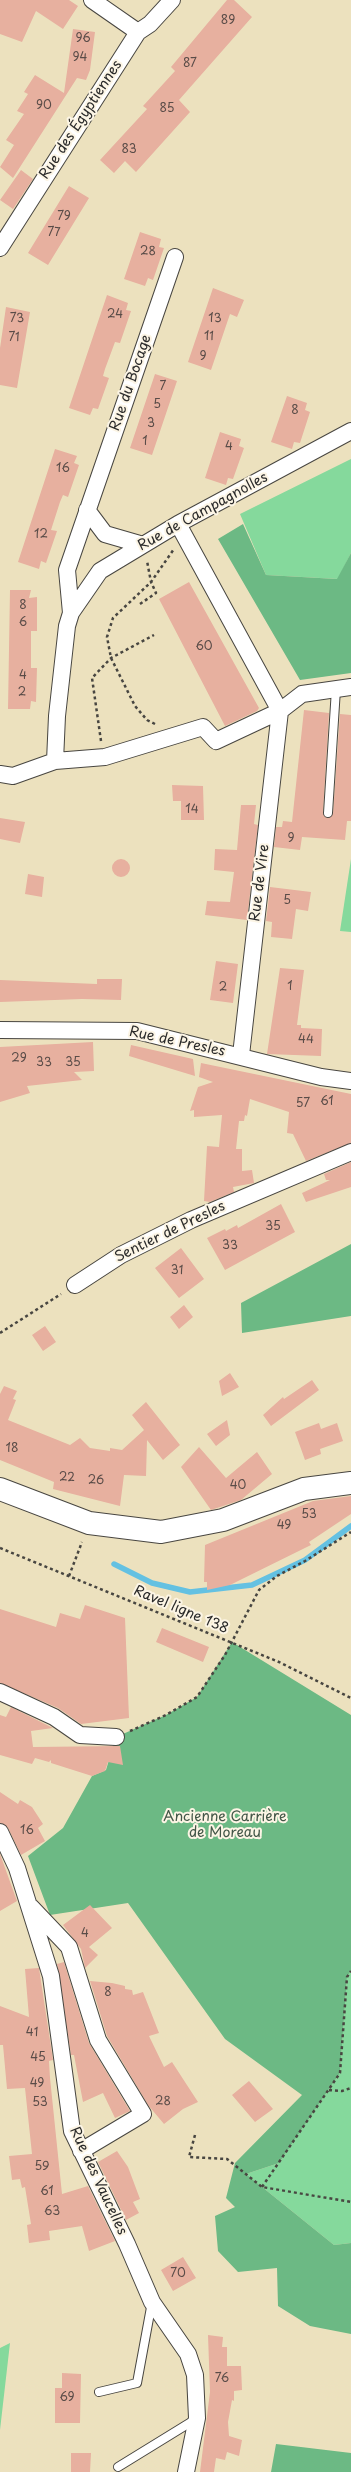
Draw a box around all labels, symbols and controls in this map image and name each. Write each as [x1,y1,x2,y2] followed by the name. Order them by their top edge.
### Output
[221,14,235,28] house number: 89
[75,32,91,46] house number: 96
[73,51,87,65] house number: 94
[36,57,126,183] street label: Rue des Égyptiennes
[183,57,197,71] house number: 87
[36,99,52,113] house number: 90
[160,102,174,116] house number: 85
[121,143,137,157] house number: 83
[57,210,71,224] house number: 79
[47,226,61,240] house number: 77
[140,245,156,259] house number: 28
[107,308,123,322] house number: 24
[10,312,24,326] house number: 73
[208,312,222,326] house number: 13
[204,330,214,344] house number: 11
[8,331,20,345] house number: 71
[107,333,155,433] street label: Rue du Bocage
[199,350,207,364] house number: 9
[160,380,166,394] house number: 7
[153,398,161,412] house number: 5
[291,404,299,418] house number: 8
[147,417,155,431] house number: 3
[142,435,148,449] house number: 1
[225,440,233,454] house number: 4
[56,462,70,476] house number: 16
[135,469,271,555] street label: Rue de Campagnolles
[34,528,48,542] house number: 12
[19,599,27,613] house number: 8
[19,616,27,630] house number: 6
[195,640,213,654] house number: 60
[19,669,27,683] house number: 4
[18,686,26,700] house number: 2
[185,803,199,817] house number: 14
[287,832,295,846] house number: 9
[247,843,273,923] street label: Rue de Vire
[283,894,291,908] house number: 5
[287,980,293,994] house number: 1
[219,981,227,995] house number: 2
[127,1024,227,1060] street label: Rue de Presles
[298,1033,314,1047] house number: 44
[11,1052,27,1066] house number: 29
[36,1056,52,1070] house number: 33
[65,1056,81,1070] house number: 35
[320,1095,334,1109] house number: 61
[296,1097,310,1111] house number: 57
[112,1198,228,1266] street label: Sentier de Presles
[265,1220,281,1234] house number: 35
[222,1239,238,1253] house number: 33
[171,1264,183,1278] house number: 31
[6,1442,18,1456] house number: 18
[59,1471,75,1485] house number: 22
[88,1474,104,1488] house number: 26
[230,1479,246,1493] house number: 40
[301,1508,317,1522] house number: 53
[277,1519,291,1533] house number: 49
[131,1582,231,1638] street label: Ravel ligne 138
[163,1809,287,1842] park label: Ancienne Carrière de Moreau
[20,1824,34,1838] house number: 16
[81,1927,89,1941] house number: 4
[104,1986,112,2000] house number: 8
[26,2026,38,2040] house number: 41
[30,2051,46,2065] house number: 45
[30,2077,44,2091] house number: 49
[155,2095,171,2109] house number: 28
[32,2096,48,2110] house number: 53
[66,2124,130,2238] street label: Rue des Vaucelles
[35,2160,49,2174] house number: 59
[40,2185,54,2199] house number: 61
[44,2205,60,2219] house number: 63
[170,2267,186,2281] house number: 70
[215,2372,229,2386] house number: 76
[59,2391,75,2405] house number: 69

